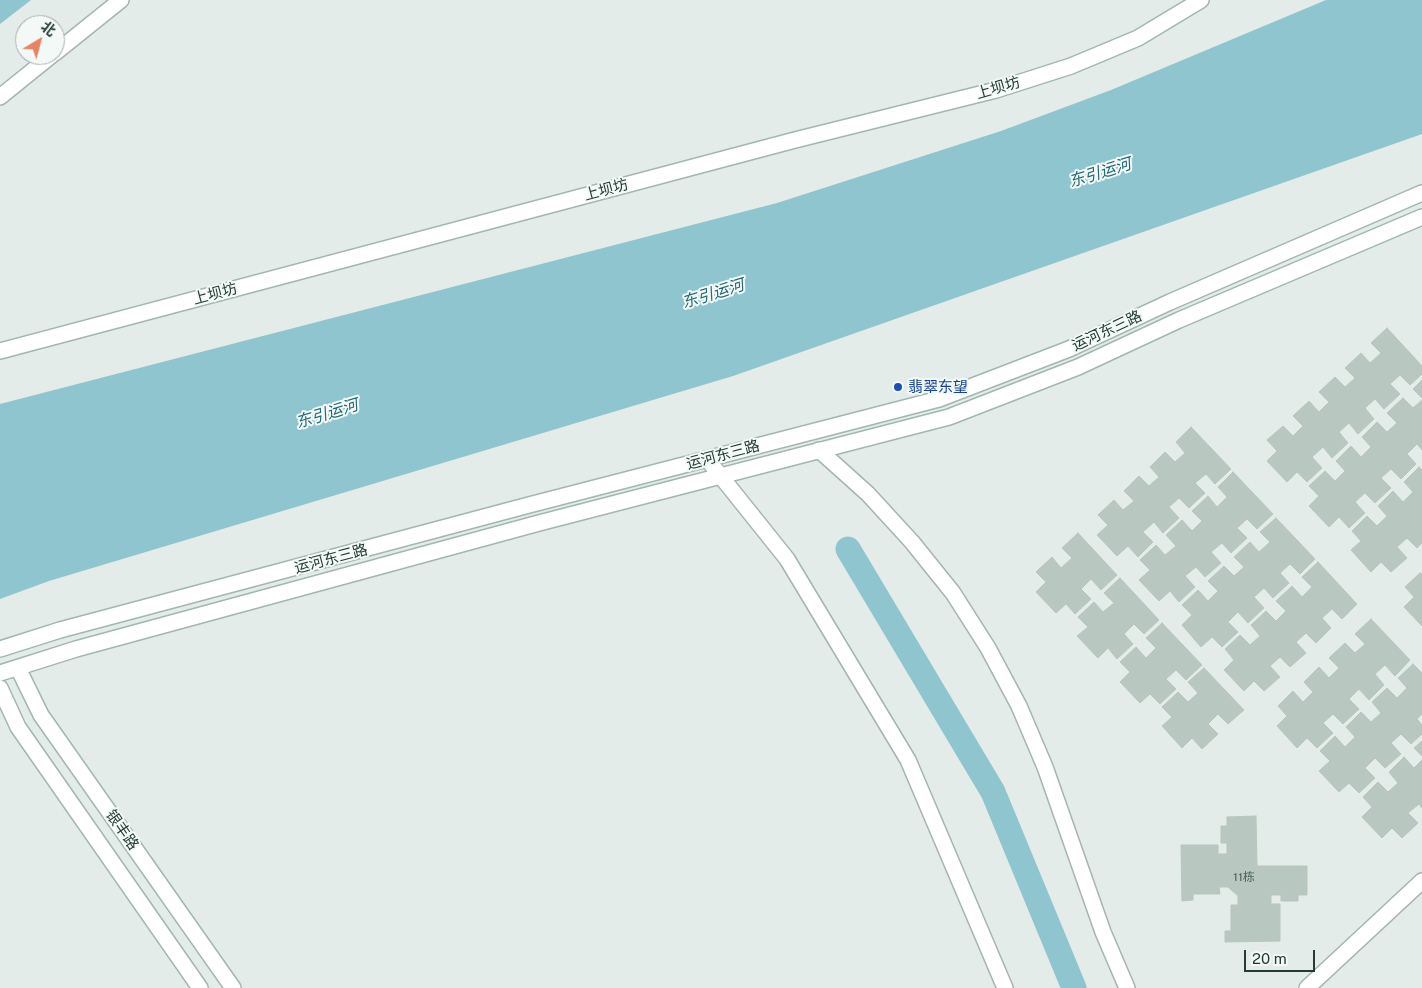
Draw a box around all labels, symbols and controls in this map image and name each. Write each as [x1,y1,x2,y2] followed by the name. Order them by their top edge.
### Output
[15,15,65,65] north arrow
[38,18,59,39] text: 北
[974,73,1022,103] street label: 上坝坊
[1067,154,1133,192] water label: 东引运河
[582,175,630,205] street label: 上坝坊
[680,275,746,313] water label: 东引运河
[191,279,239,309] street label: 上坝坊
[1069,307,1145,355] street label: 运河东三路
[908,378,968,396] place label: 翡翠东望
[892,381,904,393] marker: 翡翠东望
[294,395,360,433] water label: 东引运河
[684,437,762,473] street label: 运河东三路
[292,541,370,577] street label: 运河东三路
[102,806,142,854] street label: 银丰路
[1233,870,1255,884] house number: 11栋
[1247,940,1318,972] scale bar
[1252,950,1287,967] text: 20 m

